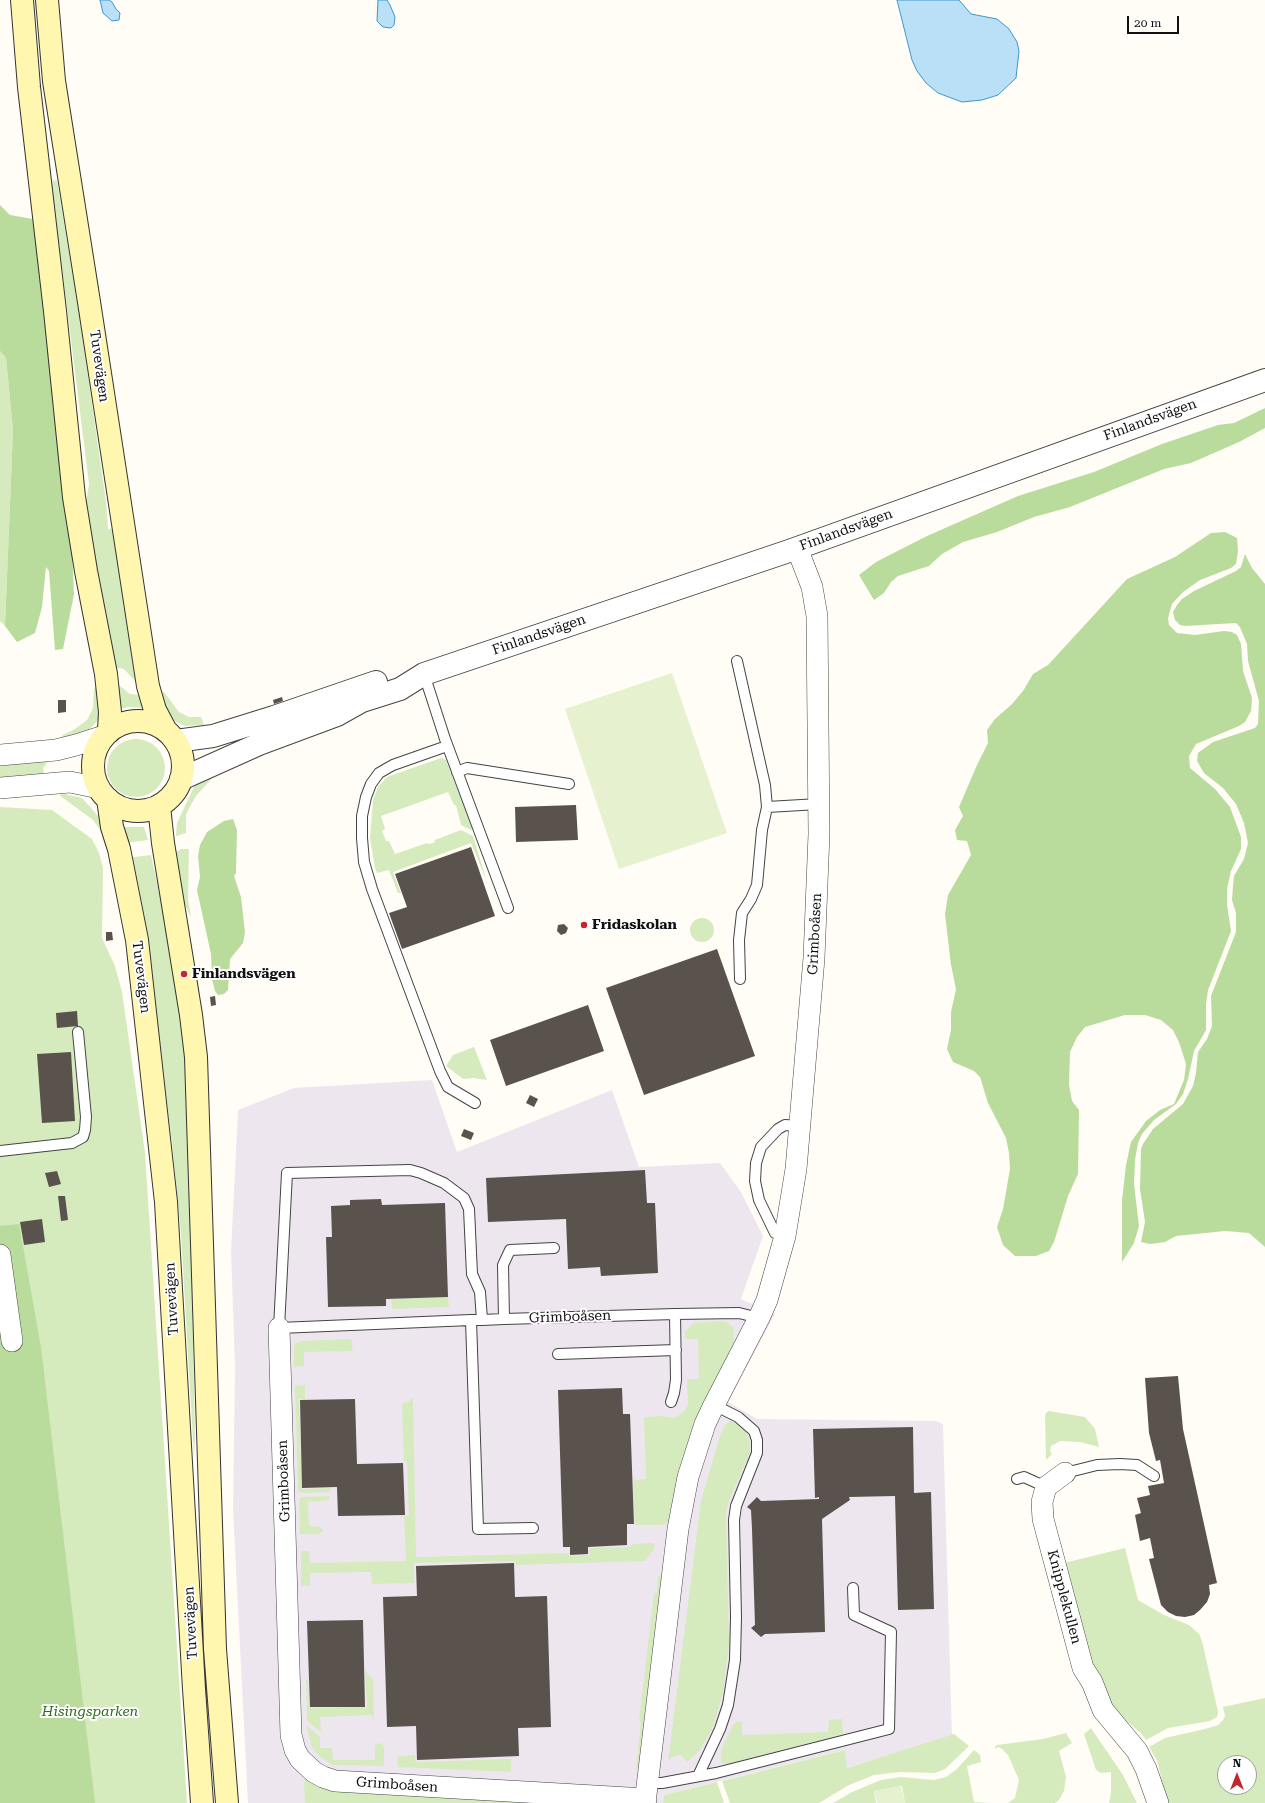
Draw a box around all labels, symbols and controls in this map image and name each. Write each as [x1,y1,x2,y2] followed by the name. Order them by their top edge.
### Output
[1129,8,1181,34] scale bar
[1134,16,1161,30] text: 20 m
[86,329,112,403] street label: Tuvevägen
[1101,395,1199,445] street label: Finlandsvägen
[797,505,895,555] street label: Finlandsvägen
[490,611,588,659] street label: Finlandsvägen
[804,893,826,975] street label: Grimboåsen
[592,917,677,933] place label: Fridaskolan
[579,920,589,930] marker: Fridaskolan
[128,940,154,1014] street label: Tuvevägen
[192,966,296,982] place label: Finlandsvägen
[179,969,189,979] marker: Finlandsvägen
[162,1262,182,1336] street label: Tuvevägen
[529,1307,611,1327] street label: Grimboåsen
[274,1440,294,1522] street label: Grimboåsen
[1043,1548,1085,1646] street label: Knipplekullen
[181,1586,201,1660] street label: Tuvevägen
[42,1704,138,1720] park label: Hisingsparken
[1217,1755,1257,1795] north arrow
[1233,1757,1241,1770] text: N
[355,1774,439,1796] street label: Grimboåsen

